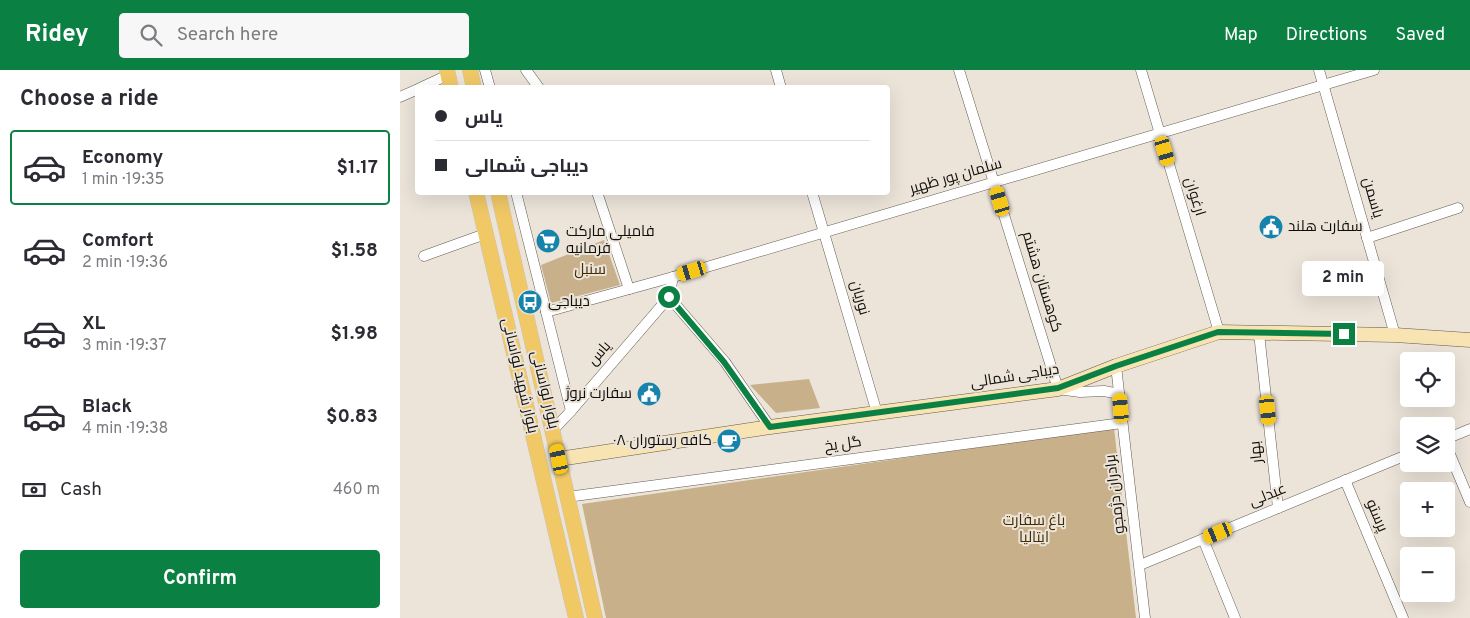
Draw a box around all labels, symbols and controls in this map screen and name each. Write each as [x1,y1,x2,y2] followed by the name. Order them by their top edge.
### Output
[119,13,469,58] search box
[25,20,89,50] text: Ridey
[137,21,165,49] icon: search
[177,23,278,47] text: Search here
[1224,24,1258,47] text: Map
[1286,24,1368,47] text: Directions
[1396,24,1445,47] text: Saved
[20,86,158,113] text: Choose a ride
[465,106,503,130] text: یاس
[1153,134,1176,168] car
[22,145,67,190] icon: car
[82,146,163,170] text: Economy
[465,155,588,179] text: دیباجی شمالی
[907,155,1004,200] street label: سلمان پور ظهیر
[336,156,378,180] text: $1.17
[82,170,165,190] text: 1 min · 19:35
[1179,175,1209,219] street label: ارغوان
[1357,175,1387,221] street label: یاسمن
[988,184,1011,218] car
[1258,214,1284,240] public building icon: سفارت هلند
[1288,218,1363,237] place label: سفارت هلند
[566,223,655,259] place label: فامیلی مارکت فرمانیه
[22,228,67,273] icon: car
[535,228,561,254] supermarket icon: فامیلی مارکت فرمانیه
[82,229,154,253] text: Comfort
[1017,229,1065,335] street label: کوهستان هشتم
[331,239,378,263] text: $1.58
[82,253,168,273] text: 2 min · 19:36
[675,259,708,283] car
[574,261,606,280] park label: سنبل
[1303,262,1385,296] callout: 2 min
[1322,268,1364,288] text: 2 min
[845,279,873,317] street label: نوریان
[658,286,680,308] route start
[517,289,543,315] bus stop icon: دیباجی
[548,293,590,312] place label: دیباجی
[22,311,67,356] icon: car
[82,312,105,336] text: XL
[496,316,542,436] street label: بلوار شهید لواسانی
[331,322,378,346] text: $1.98
[1333,323,1355,345] route end
[82,336,166,356] text: 3 min · 19:37
[584,338,616,370] street label: یاس
[526,349,562,431] street label: بلوار لواسانی
[1400,352,1455,602] map controls
[1400,352,1455,407] button: locate
[969,361,1061,393] street label: دیباجی شمالی
[636,381,662,407] public building icon: سفارت نروژ
[565,385,632,404] place label: سفارت نروژ
[1112,392,1129,424] car
[22,394,67,439] icon: car
[1258,394,1277,426] car
[82,395,132,419] text: Black
[326,405,378,429] text: $0.83
[1400,417,1455,472] button: layers
[82,419,168,439] text: 4 min · 19:38
[716,428,742,454] cafe icon: کافه رستوران ٠٨
[613,432,712,451] place label: کافه رستوران ٠٨
[823,433,863,457] street label: گل یخ
[1246,440,1268,465] street label: بهار
[548,443,569,475] car
[1102,453,1130,535] street label: برادران دژمجو
[20,476,48,504] icon: cash
[60,478,102,502] text: Cash
[333,480,380,500] text: 460 m
[1246,480,1290,512] street label: عبدلی
[1400,482,1455,537] button: +
[1361,497,1391,535] street label: پرستو
[1003,512,1065,548] park label: باغ سفارت ایتالیا
[1201,520,1234,546] car
[1400,547,1455,602] button: −
[20,550,380,608] button: Confirm

